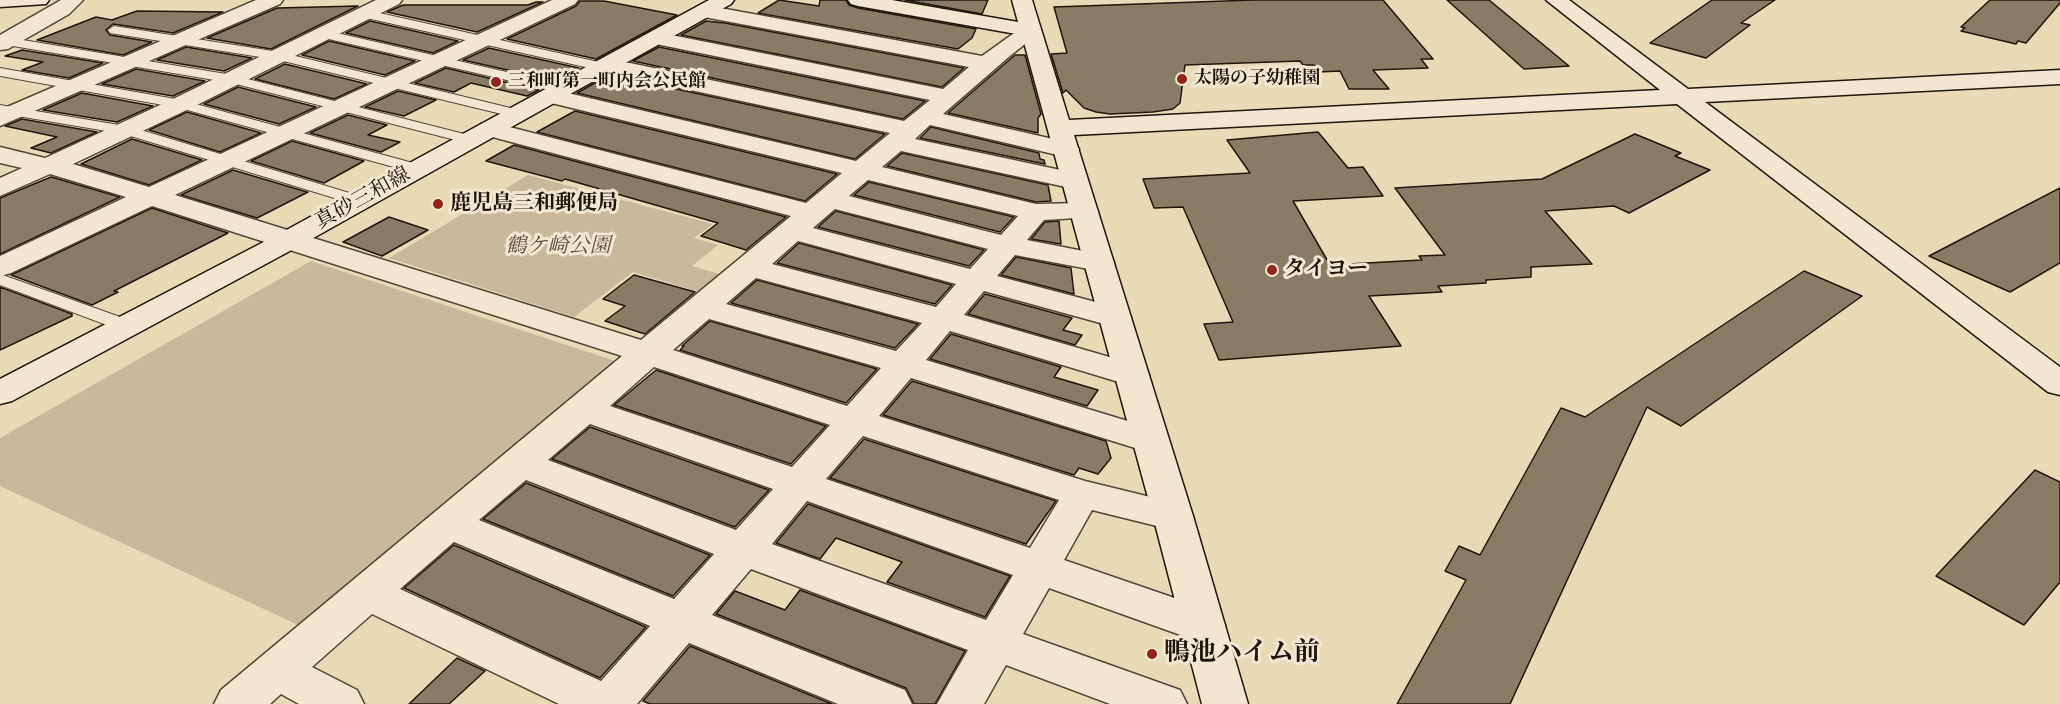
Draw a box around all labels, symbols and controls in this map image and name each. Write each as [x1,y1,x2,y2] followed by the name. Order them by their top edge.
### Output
[1194,68,1320,90] place label: 太陽の子幼稚園
[508,71,706,93] place label: 三和町第一町内会公民館
[1175,72,1189,86] marker: 太陽の子幼稚園
[489,75,503,89] marker: 三和町第一町内会公民館
[311,163,415,235] street label: 真砂三和線
[450,191,618,217] place label: 鹿児島三和郵便局
[431,197,445,211] marker: 鹿児島三和郵便局
[506,234,610,260] park label: 鶴ケ崎公園
[1284,257,1368,283] place label: タイヨー
[1265,263,1279,277] marker: タイヨー
[1164,638,1320,670] place label: 鴨池ハイム前
[1145,647,1159,661] marker: 鴨池ハイム前

